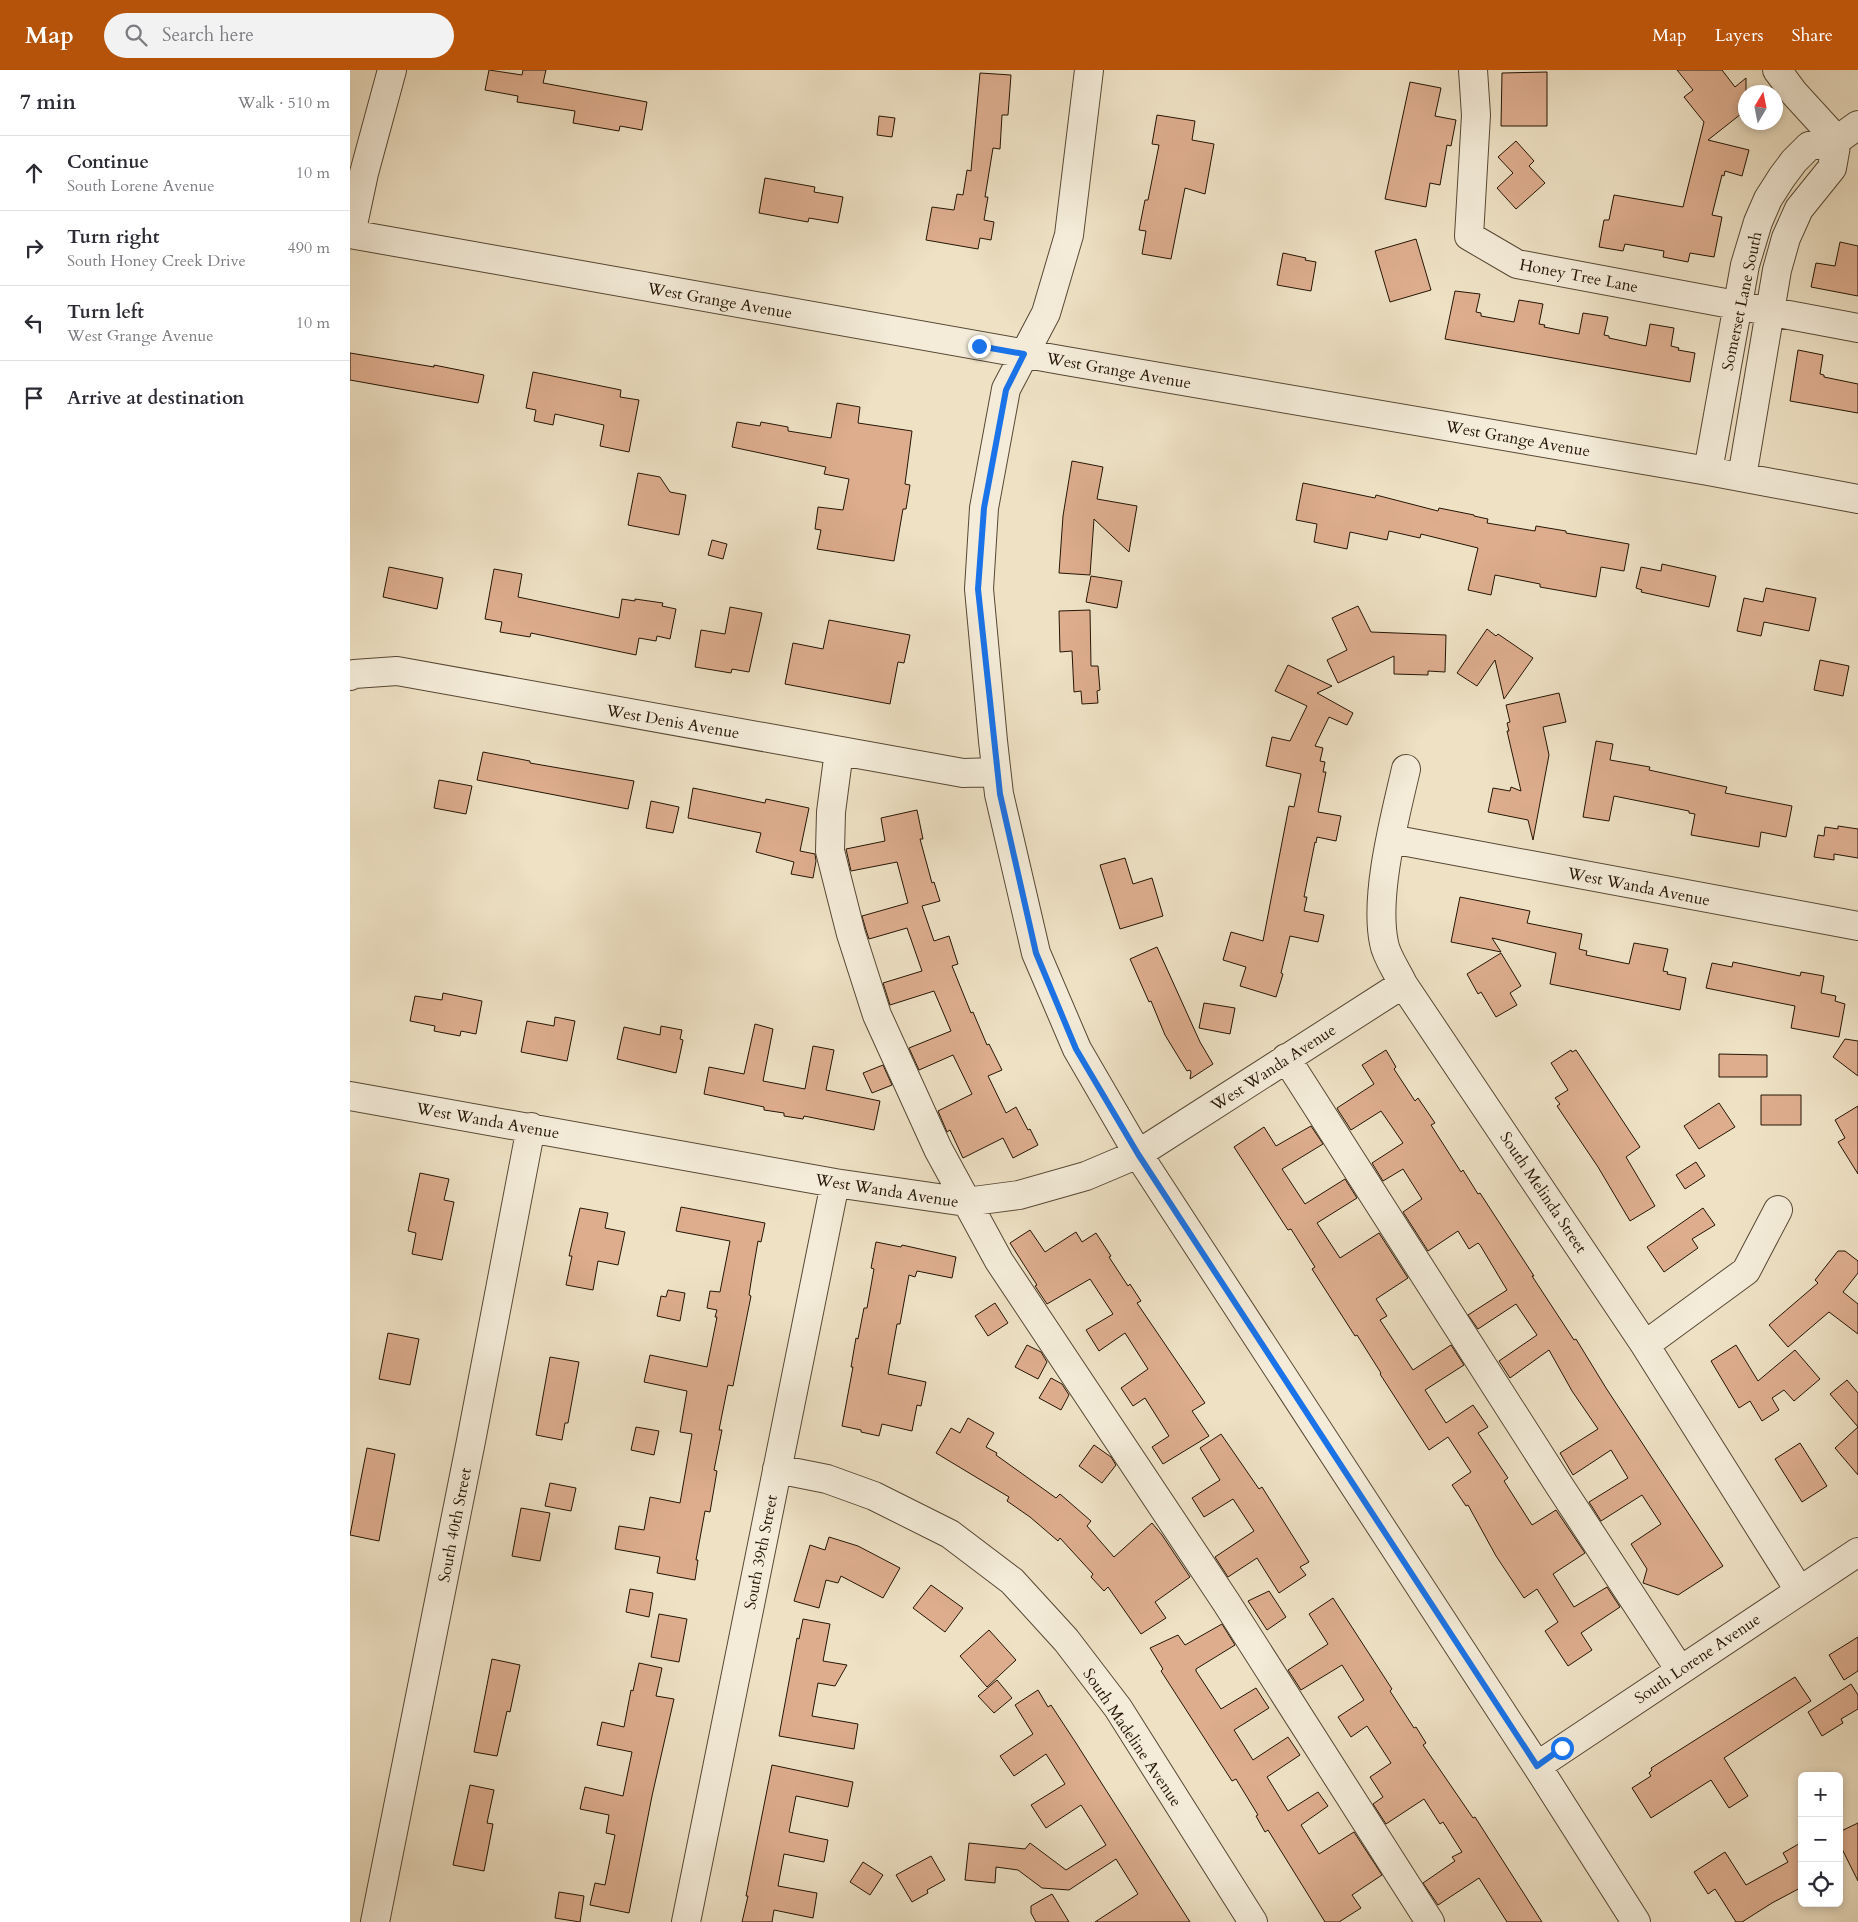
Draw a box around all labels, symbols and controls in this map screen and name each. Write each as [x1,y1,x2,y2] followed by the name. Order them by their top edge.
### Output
[104,13,454,58] search box
[25,19,74,52] text: Map
[122,21,150,49] icon: search
[162,22,254,48] text: Search here
[1652,23,1687,48] text: Map
[1715,23,1764,48] text: Layers
[1792,23,1833,48] text: Share
[1738,85,1783,130] north arrow
[20,88,76,117] text: 7 min
[238,92,330,114] text: Walk · 510 m
[67,149,149,175] text: Continue
[20,159,48,187] icon: ahead
[296,162,330,184] text: 10 m
[67,175,215,197] text: South Lorene Avenue
[67,224,159,250] text: Turn right
[1716,229,1768,373] street label: Somerset Lane South
[20,234,48,262] icon: right
[288,237,330,259] text: 490 m
[67,250,246,272] text: South Honey Creek Drive
[1518,254,1640,298] street label: Honey Tree Lane
[645,277,794,325] street label: West Grange Avenue
[67,299,144,325] text: Turn left
[20,309,48,337] icon: left
[296,312,330,334] text: 10 m
[67,325,214,347] text: West Grange Avenue
[968,335,991,358] route end
[1044,347,1193,395] street label: West Grange Avenue
[20,384,48,412] icon: arrive
[67,385,244,411] text: Arrive at destination
[1443,415,1592,463] street label: West Grange Avenue
[603,699,741,745] street label: West Denis Avenue
[1565,862,1712,912] street label: West Wanda Avenue
[1206,1019,1340,1117] street label: West Wanda Avenue
[414,1097,561,1144] street label: West Wanda Avenue
[1494,1128,1592,1257] street label: South Melinda Street
[813,1169,960,1213] street label: West Wanda Avenue
[433,1466,477,1585] street label: South 40th Street
[739,1493,783,1612] street label: South 39th Street
[1630,1608,1765,1709] street label: South Lorene Avenue
[1078,1664,1187,1811] street label: South Madeline Avenue
[1551,1737,1574,1760] route start
[1798,1772,1843,1907] map controls
[1798,1772,1843,1817] button: +
[1798,1817,1843,1862] button: −
[1798,1862,1843,1907] button: locate

